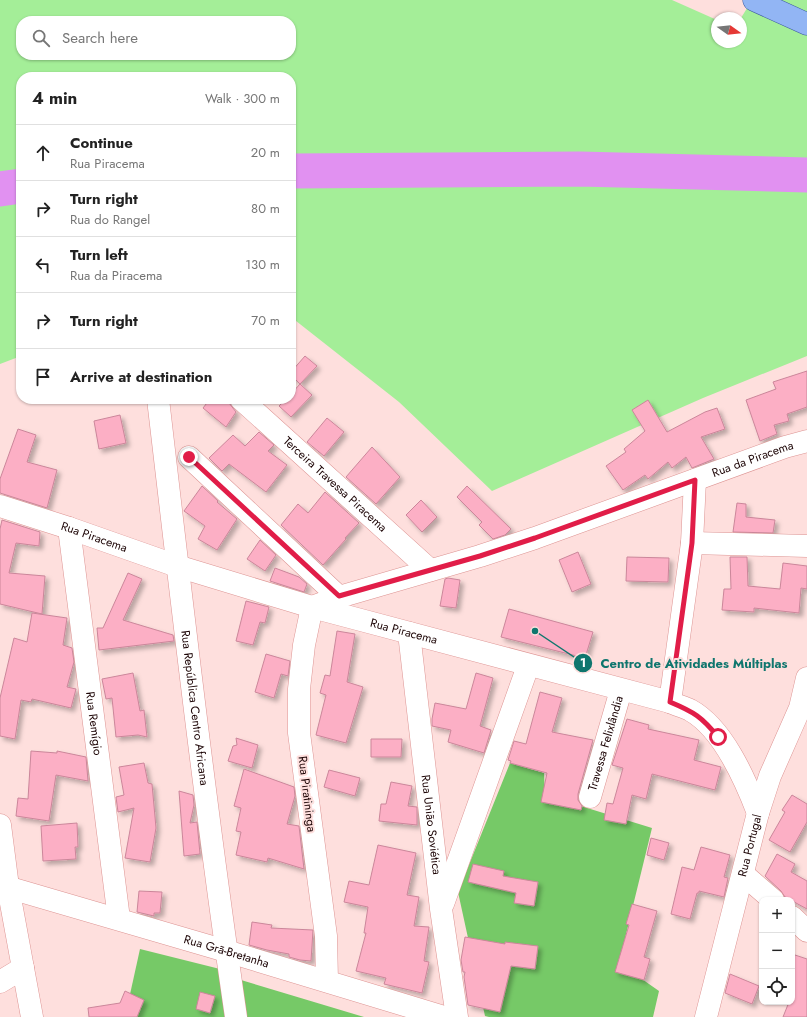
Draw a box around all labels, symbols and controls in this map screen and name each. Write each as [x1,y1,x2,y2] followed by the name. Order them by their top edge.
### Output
[711,12,747,48] north arrow
[16,16,296,60] search box
[30,27,52,49] icon: search
[62,27,138,49] text: Search here
[32,86,77,110] text: 4 min
[205,89,280,108] text: Walk · 300 m
[70,132,133,154] text: Continue
[32,142,54,164] icon: ahead
[251,143,280,162] text: 20 m
[70,154,145,173] text: Rua Piracema
[70,188,138,210] text: Turn right
[32,198,54,220] icon: right
[251,199,280,218] text: 80 m
[70,210,150,229] text: Rua do Rangel
[70,244,128,266] text: Turn left
[32,254,54,276] icon: left
[245,255,280,274] text: 130 m
[70,266,162,285] text: Rua da Piracema
[32,310,54,332] icon: right
[70,310,138,332] text: Turn right
[251,311,280,330] text: 70 m
[32,366,54,388] icon: arrive
[70,366,212,388] text: Arrive at destination
[279,432,391,536] street label: Terceira Travessa Piracema
[709,436,796,482] street label: Rua da Piracema
[180,448,198,466] route end
[59,517,130,557] street label: Rua Piracema
[368,614,440,649] street label: Rua Piracema
[176,629,213,787] street label: Rua República Centro Africana
[573,650,796,675] callout: Centro de Atividades Múltiplas
[580,654,586,672] text: 1
[600,654,788,673] text: Centro de Atividades Múltiplas
[81,690,107,757] street label: Rua Remígio
[583,693,628,793] street label: Travessa Felixlândia
[709,728,727,746] route start
[293,755,321,833] street label: Rua Piratininga
[417,774,446,876] street label: Rua União Soviética
[733,812,766,879] street label: Rua Portugal
[759,897,795,1005] map controls
[759,897,795,933] button: +
[182,930,272,973] street label: Rua Grã-Bretanha
[759,933,795,969] button: −
[759,969,795,1005] button: locate

